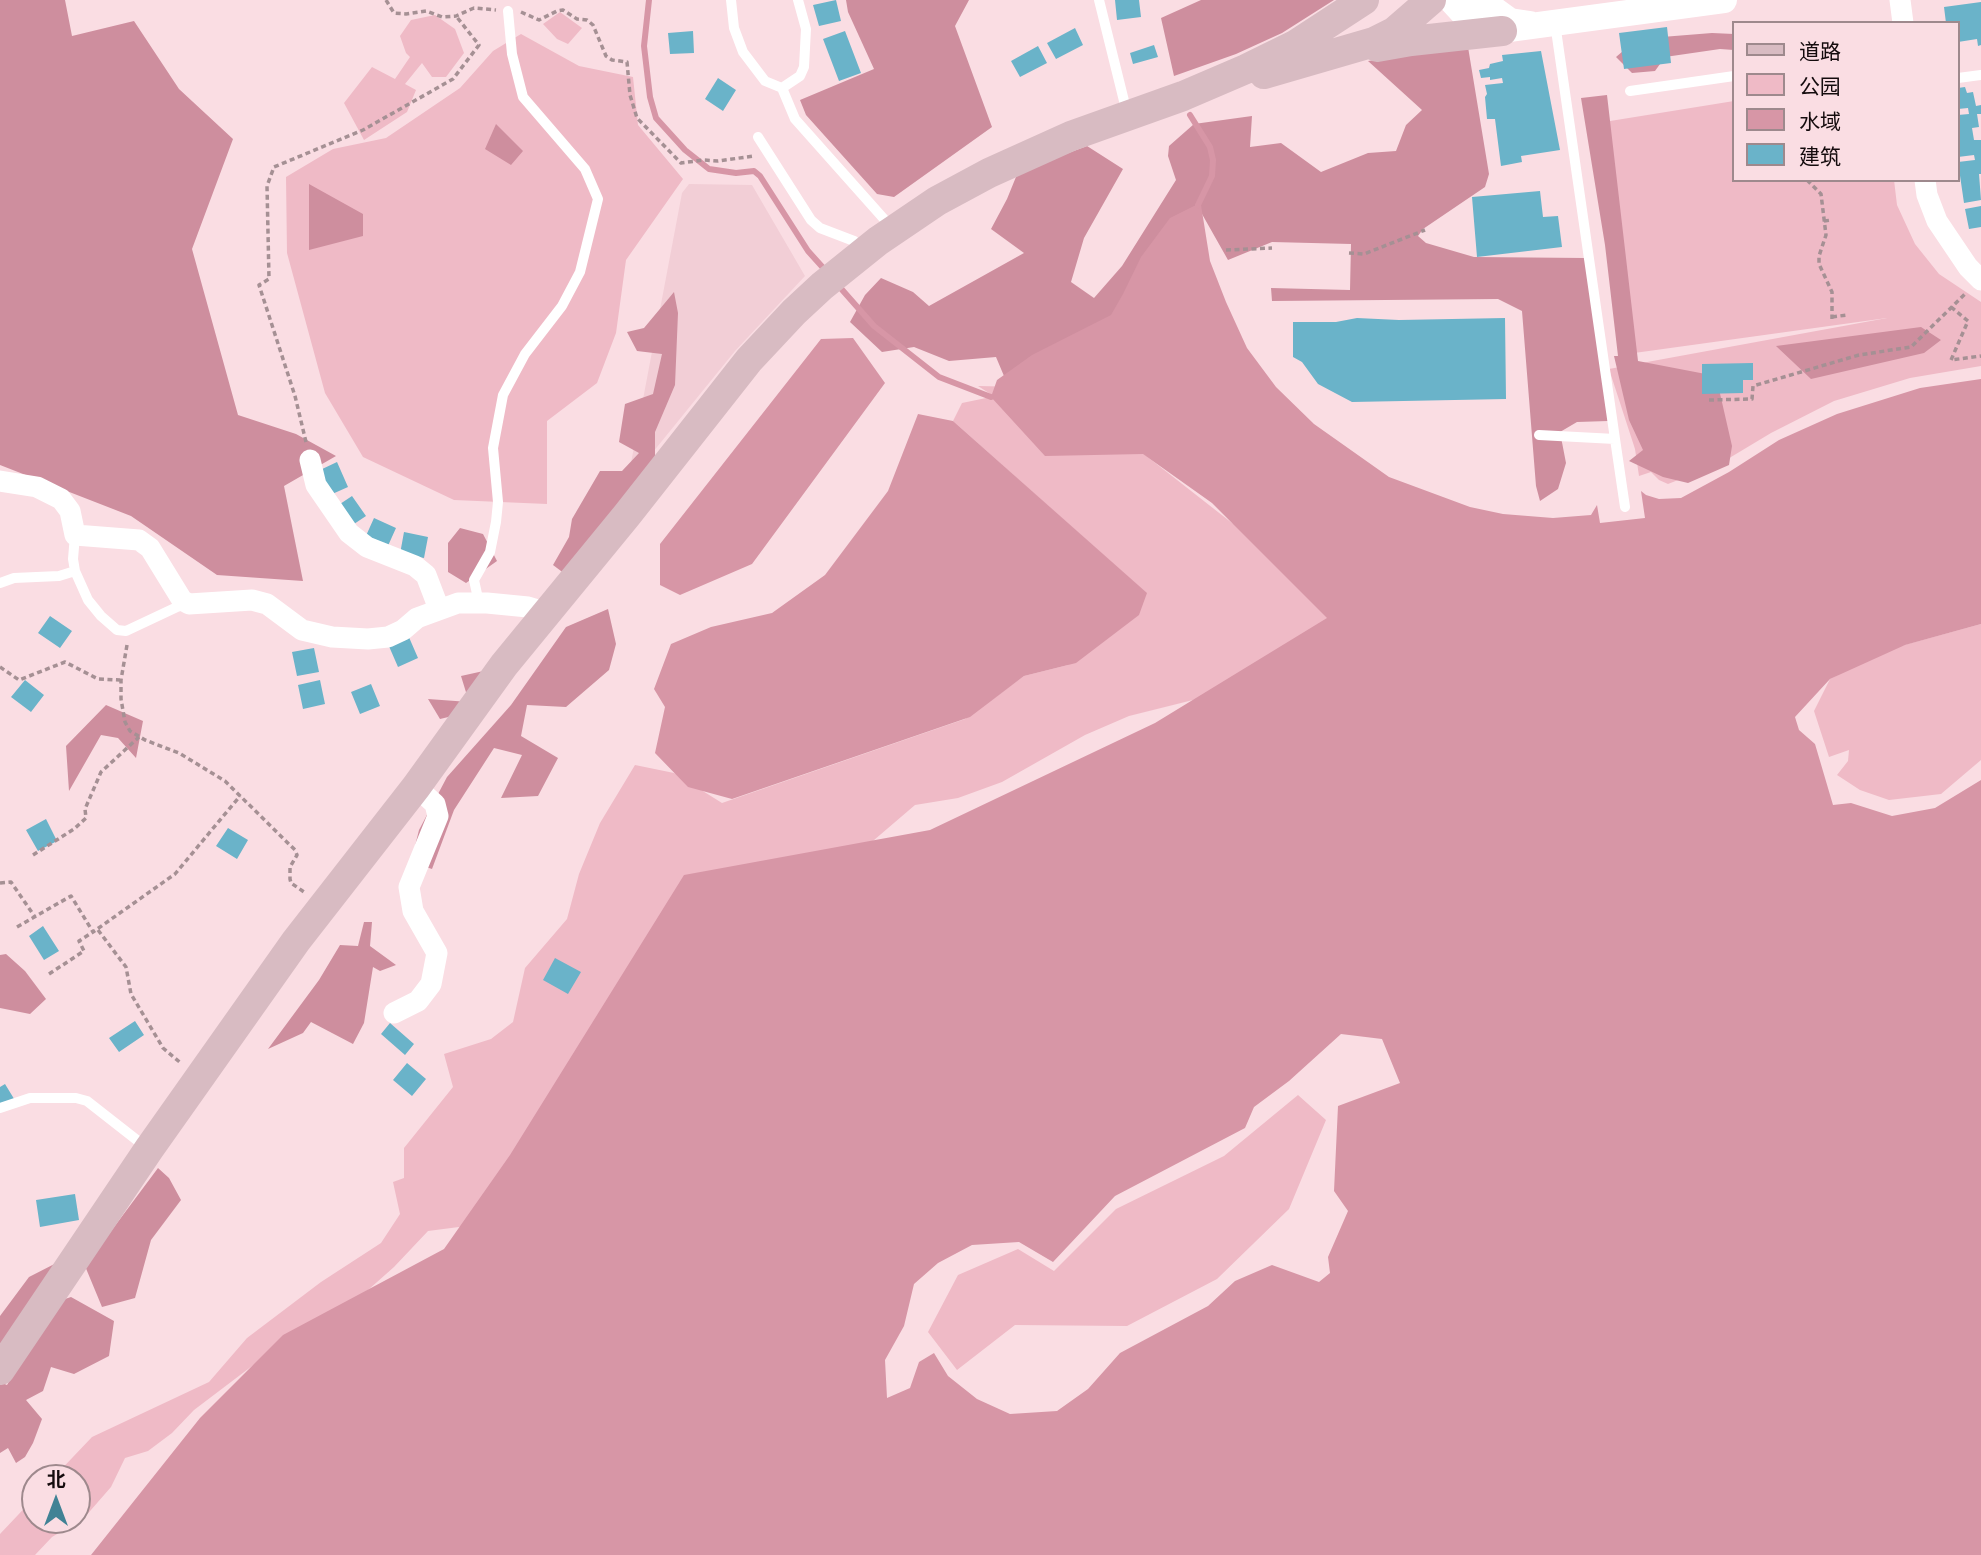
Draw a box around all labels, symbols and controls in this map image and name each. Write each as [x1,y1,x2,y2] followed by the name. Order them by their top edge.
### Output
[1732,21,1960,182] legend
[1799,38,1841,65] text: 道路
[1799,73,1841,100] text: 公园
[1799,108,1841,135] text: 水域
[1799,143,1841,170] text: 建筑
[21,1464,91,1534] north arrow
[46,1467,66,1492] text: 北

